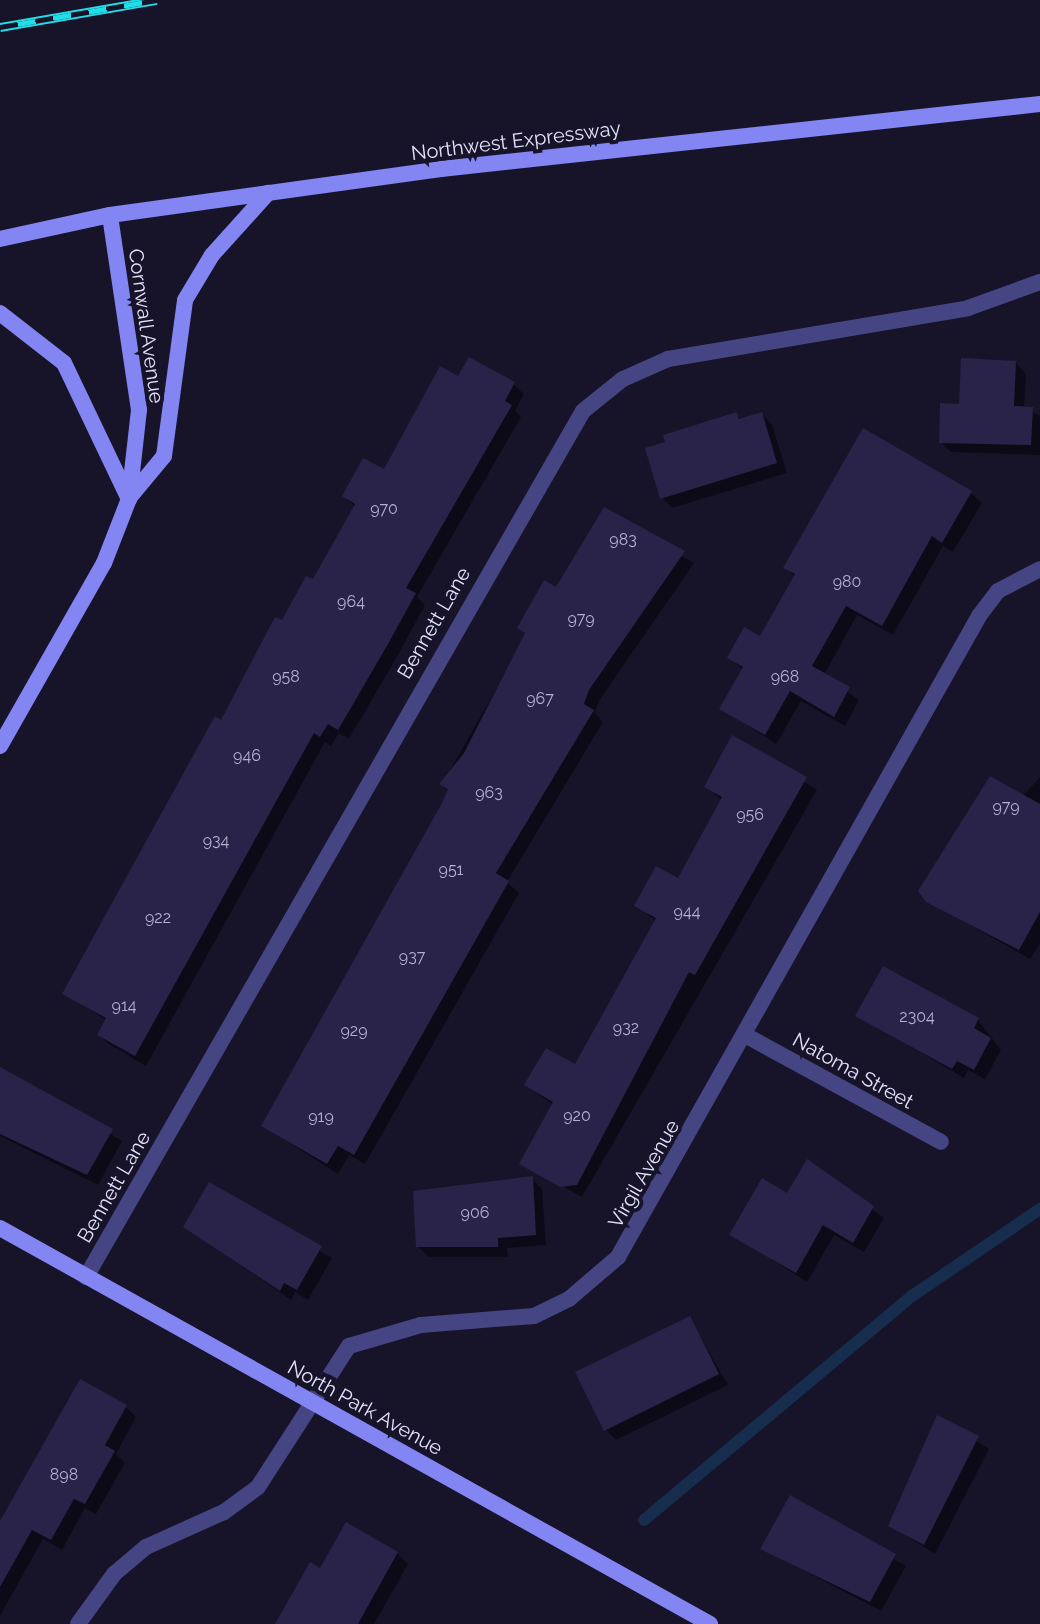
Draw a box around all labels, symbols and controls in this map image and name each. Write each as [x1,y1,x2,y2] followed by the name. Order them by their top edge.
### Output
[410,116,622,166] street label: Northwest Expressway
[123,247,169,405] street label: Cornwall Avenue
[370,499,398,519] house number: 970
[609,530,637,550] house number: 983
[392,563,476,683] street label: Bennett Lane
[833,572,861,592] house number: 980
[337,592,365,612] house number: 964
[567,609,595,629] house number: 979
[272,667,300,687] house number: 958
[771,667,799,687] house number: 968
[526,689,554,709] house number: 967
[233,746,261,766] house number: 946
[475,783,503,803] house number: 963
[992,797,1020,817] house number: 979
[736,805,764,825] house number: 956
[203,831,229,851] house number: 934
[439,860,463,880] house number: 951
[674,902,700,922] house number: 944
[145,908,171,928] house number: 922
[399,947,425,967] house number: 937
[112,996,136,1016] house number: 914
[899,1007,935,1027] house number: 2304
[613,1018,639,1038] house number: 932
[340,1021,368,1041] house number: 929
[788,1028,918,1114] street label: Natoma Street
[563,1106,591,1126] house number: 920
[308,1107,334,1127] house number: 919
[603,1115,685,1233] street label: Virgil Avenue
[72,1127,156,1247] street label: Bennett Lane
[461,1203,489,1223] house number: 906
[283,1355,447,1461] street label: North Park Avenue
[50,1465,78,1485] house number: 898

